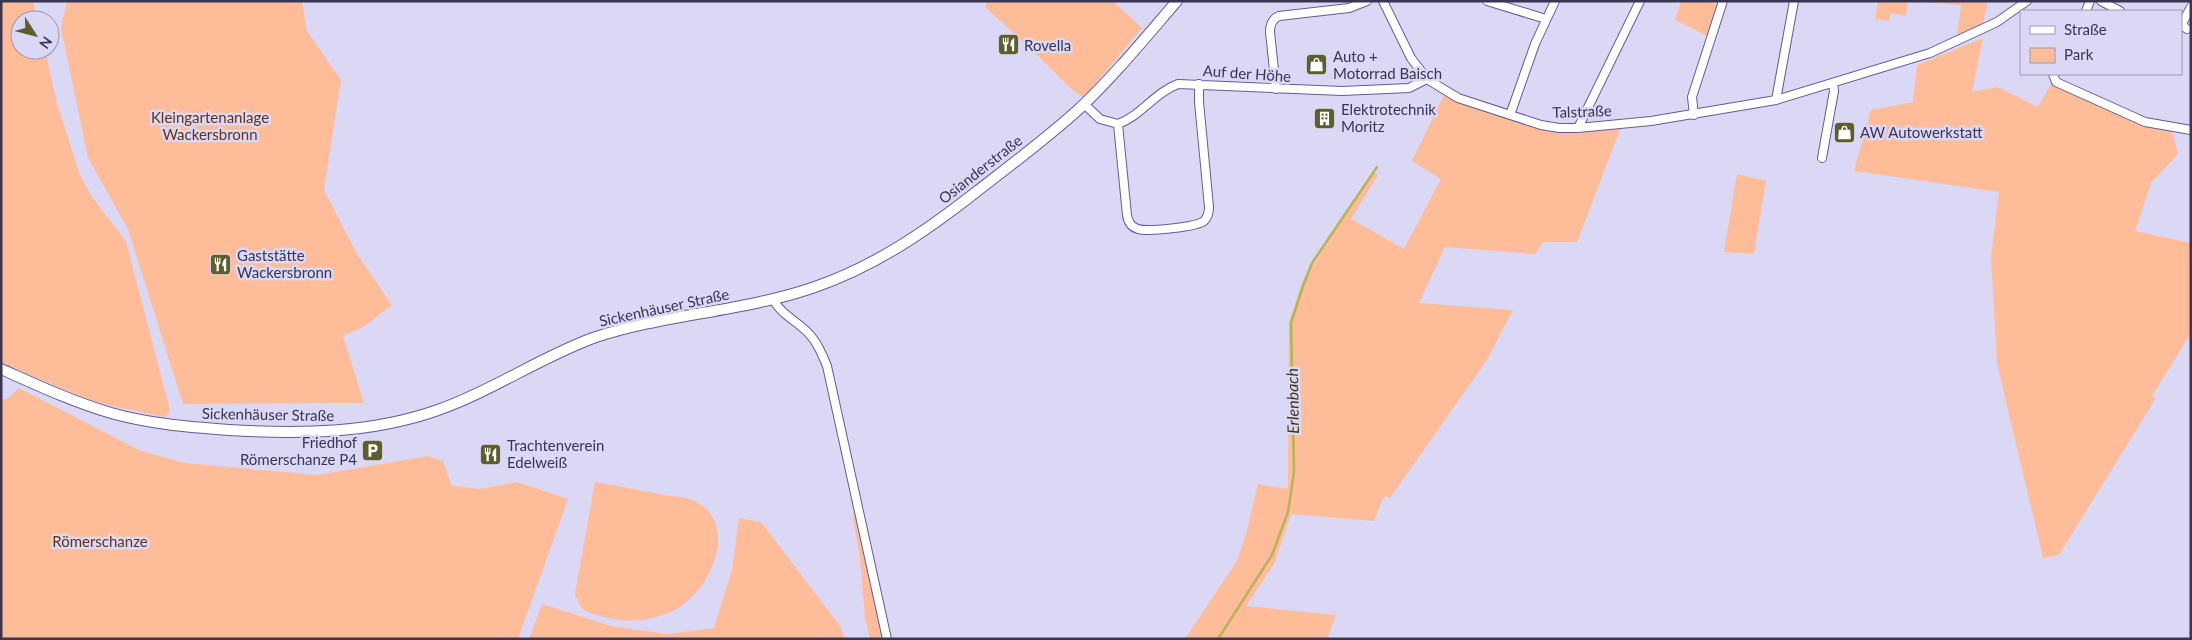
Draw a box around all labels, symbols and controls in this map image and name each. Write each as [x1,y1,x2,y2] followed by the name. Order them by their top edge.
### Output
[10,10,60,60] north arrow
[2020,10,2182,75] legend
[2064,20,2107,38] text: Straße
[996,33,1020,57] restaurant icon: Rovella
[36,34,56,52] text: N
[1024,36,1071,54] place label: Rovella
[2064,45,2094,63] text: Park
[1333,47,1442,82] place label: Auto + Motorrad Baisch
[1305,53,1329,77] shop icon: Auto + Motorrad Baisch
[1202,61,1292,85] street label: Auf der Höhe
[1341,100,1436,135] place label: Elektrotechnik Moritz
[1552,101,1612,121] street label: Talstraße
[1313,106,1337,130] building icon: Elektrotechnik Moritz
[151,108,269,143] park label: Kleingartenanlage Wackersbronn
[1832,120,1856,144] shop icon: AW Autowerkstatt
[1860,123,1983,141] place label: AW Autowerkstatt
[935,131,1025,207] street label: Osianderstraße
[237,246,332,281] place label: Gaststätte Wackersbronn
[209,252,233,276] restaurant icon: Gaststätte Wackersbronn
[597,284,731,330] street label: Sickenhäuser Straße
[1282,368,1302,434] water label: Erlenbach
[202,404,334,424] street label: Sickenhäuser Straße
[240,433,358,468] place label: Friedhof Römerschanze P4
[507,436,604,471] place label: Trachtenverein Edelweiß
[361,439,385,463] parking icon: Friedhof Römerschanze P4
[479,442,503,466] restaurant icon: Trachtenverein Edelweiß
[52,532,148,550] park label: Römerschanze

